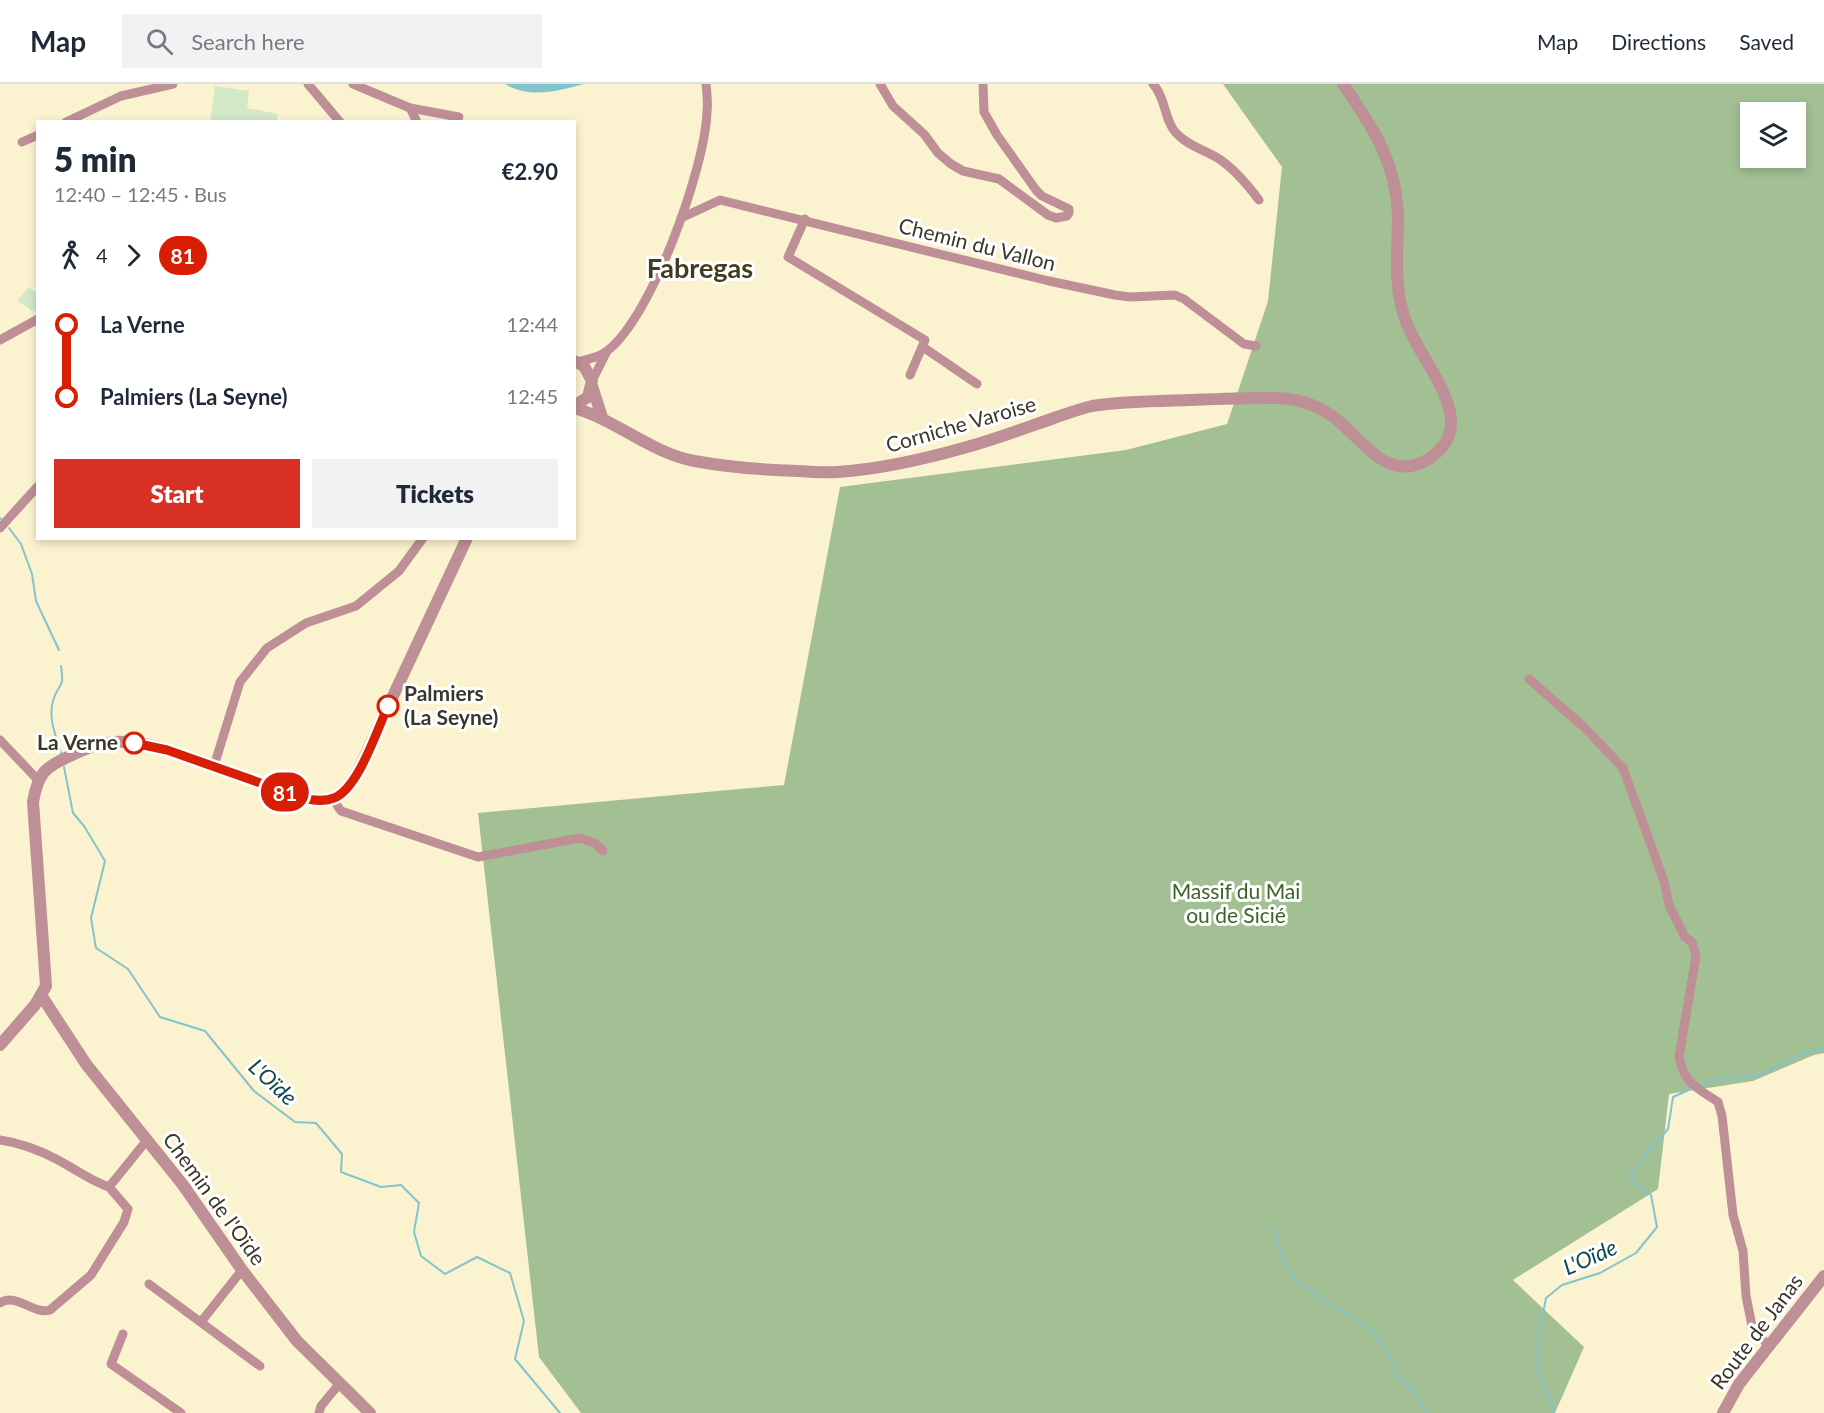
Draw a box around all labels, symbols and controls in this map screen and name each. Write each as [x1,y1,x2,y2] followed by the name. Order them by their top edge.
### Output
[122,14,542,68] search box
[30,24,86,58] text: Map
[143,25,176,58] icon: search
[191,28,305,55] text: Search here
[1537,29,1578,54] text: Map
[1611,29,1706,54] text: Directions
[1739,29,1794,54] text: Saved
[1740,102,1806,168] map controls
[1740,102,1806,168] button: layers
[54,139,136,179] text: 5 min
[502,158,558,185] text: €2.90
[54,182,227,206] text: 12:40 – 12:45 · Bus
[896,212,1058,275] street label: Chemin du Vallon
[54,239,87,272] icon: walk
[117,239,150,272] icon: forward
[96,243,108,267] text: 4
[171,243,195,268] text: 81
[647,251,753,284] district label: Fabregas
[100,311,185,338] text: La Verne
[507,312,558,336] text: 12:44
[100,383,288,410] text: Palmiers (La Seyne)
[507,384,558,408] text: 12:45
[883,390,1039,457] street label: Corniche Varoise
[54,459,300,528] button: Start
[312,459,558,528] button: Tickets
[404,680,498,729] place label: Palmiers (La Seyne)
[377,695,399,717] marker: Palmiers (La Seyne)
[37,729,118,754] place label: La Verne
[123,732,145,754] marker: La Verne
[258,772,312,812] line badge: 81
[273,780,297,805] text: 81
[1172,878,1300,927] park label: Massif du Mai ou de Sicié
[244,1053,303,1111] water label: L'Oïde
[159,1127,272,1269] street label: Chemin de l'Oïde
[1559,1233,1621,1280] water label: L'Oïde
[1704,1269,1807,1394] street label: Route de Janas

